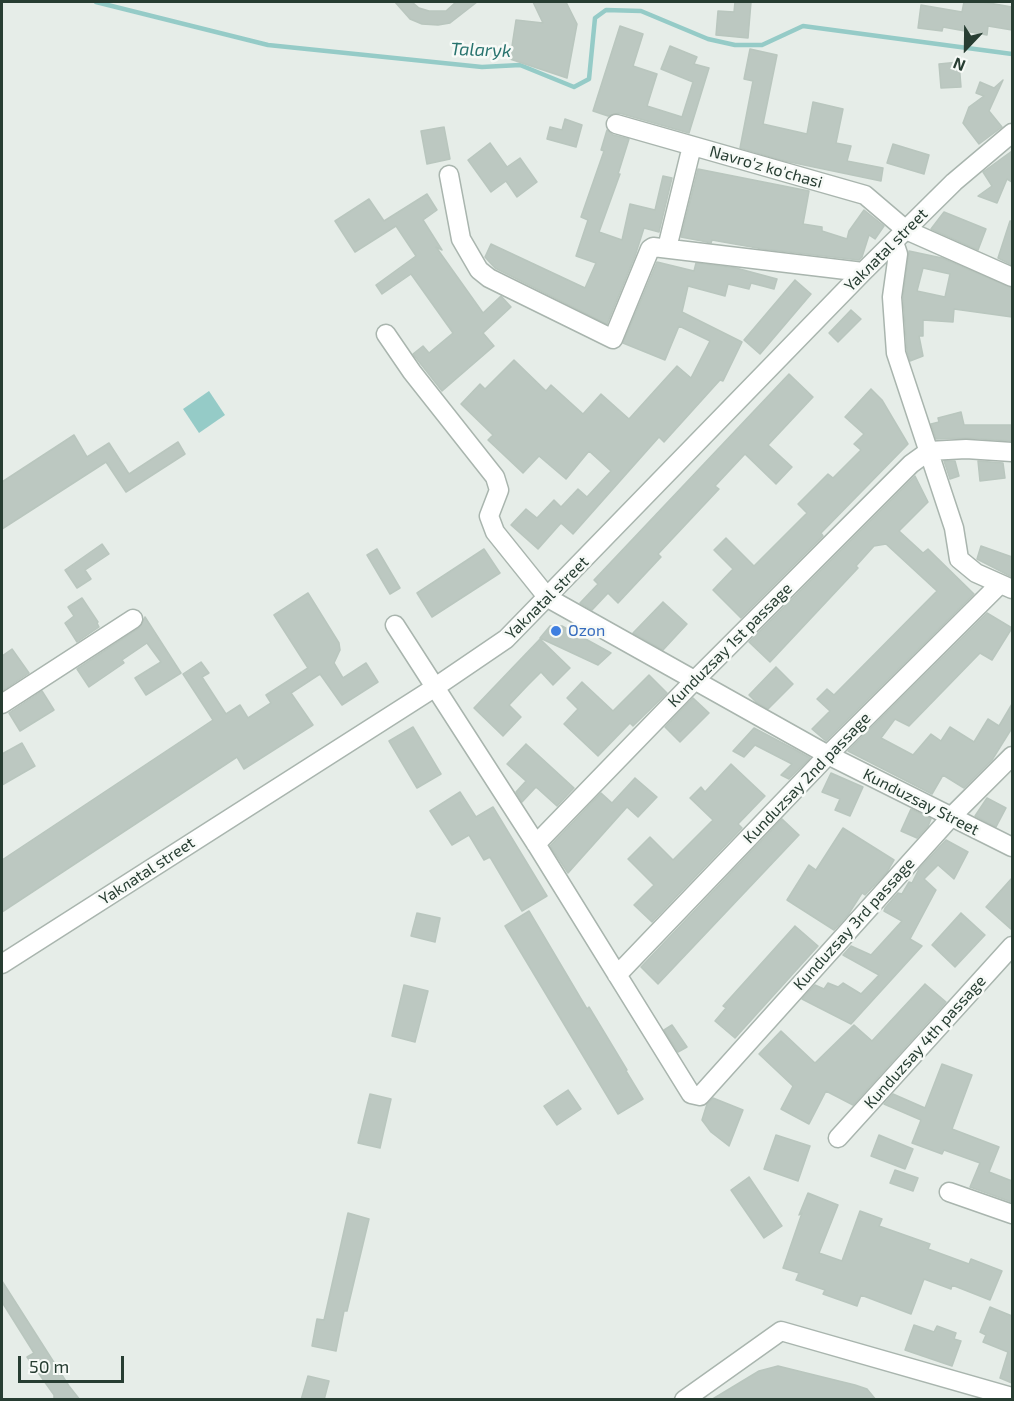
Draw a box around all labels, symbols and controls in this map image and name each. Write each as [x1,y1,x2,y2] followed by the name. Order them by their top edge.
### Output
[936,18,996,78] north arrow
[450,38,512,62] water label: Talaryk
[950,54,968,76] text: N
[707,142,825,192] street label: Navro'z ko'chasi
[840,204,932,296] street label: Yakлatal street
[501,552,593,644] street label: Yakлatal street
[664,579,796,711] street label: Kunduzsay 1st passage
[568,621,605,641] place label: Ozon
[549,624,563,638] marker: Ozon
[739,708,875,848] street label: Kunduzsay 2nd passage
[860,764,982,840] street label: Kunduzsay Street
[96,833,198,909] street label: Yakлatal street
[789,854,919,994] street label: Kunduzsay 3rd passage
[860,971,990,1113] street label: Kunduzsay 4th passage
[21,1344,128,1382] scale bar
[29,1355,69,1377] text: 50 m

